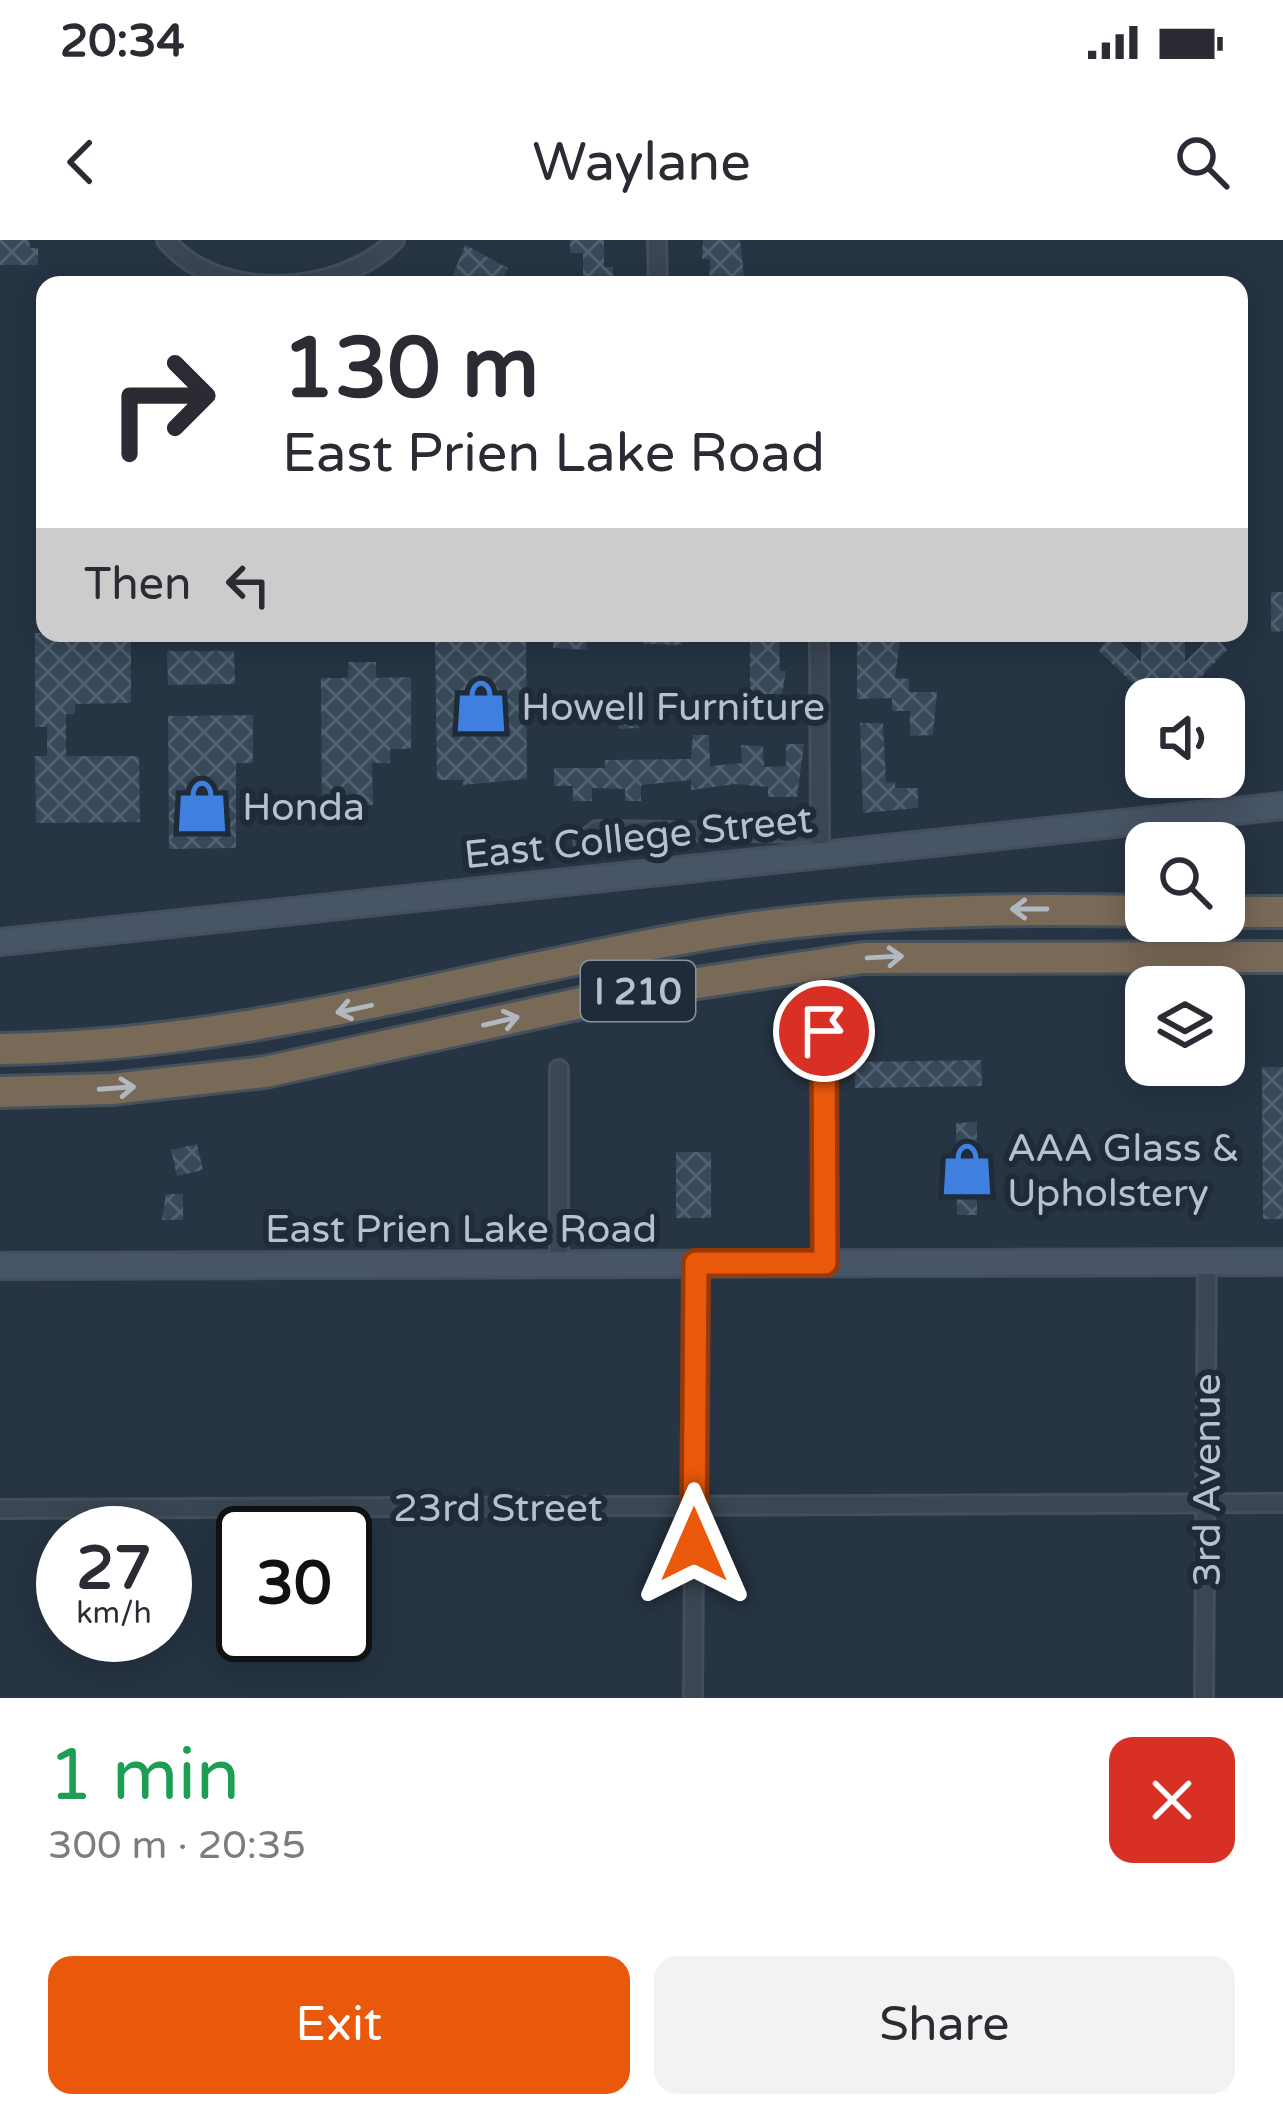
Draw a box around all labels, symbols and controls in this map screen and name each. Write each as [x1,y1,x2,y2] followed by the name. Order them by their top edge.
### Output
[60,15,185,69] text: 20:34
[48,129,114,195] icon: back
[1169,129,1235,195] icon: search
[532,130,751,195] text: Waylane
[282,319,539,420] text: 130 m
[84,324,240,480] icon: right
[282,421,825,486] text: East Prien Lake Road
[215,552,281,618] icon: left
[84,558,191,612] text: Then
[452,677,510,735] shop icon: Howell Furniture
[1125,678,1245,1086] map controls
[1125,678,1245,798] button: sound
[521,684,825,731] place label: Howell Furniture
[173,777,231,835] shop icon: Honda
[242,784,365,831] place label: Honda
[462,796,815,879] street label: East College Street
[1125,822,1245,942] button: search
[1010,898,1049,920] one-way arrow
[865,945,904,968] one-way arrow
[581,961,695,1021] road number: I 210
[1125,966,1245,1086] button: layers
[773,980,875,1082] pin
[791,998,857,1064] icon: arrive
[336,999,375,1021] one-way arrow
[481,1009,519,1032] one-way arrow
[97,1076,136,1099] one-way arrow
[1007,1125,1240,1217] place label: AAA Glass & Upholstery
[938,1140,996,1198] shop icon: AAA Glass & Upholstery
[265,1206,657,1253] street label: East Prien Lake Road
[1184,1373,1231,1587] street label: 3rd Avenue
[631,1482,757,1608] position arrow
[393,1485,603,1532] street label: 23rd Street
[216,1506,372,1662] speed limit sign: 30
[76,1533,152,1605] text: 27
[76,1595,152,1632] text: km/h
[48,1733,240,1820] text: 1 min
[1109,1737,1235,1863] button: close
[48,1822,306,1869] text: 300 m · 20:35
[48,1956,630,2094] button: Exit
[654,1956,1235,2094] button: Share

